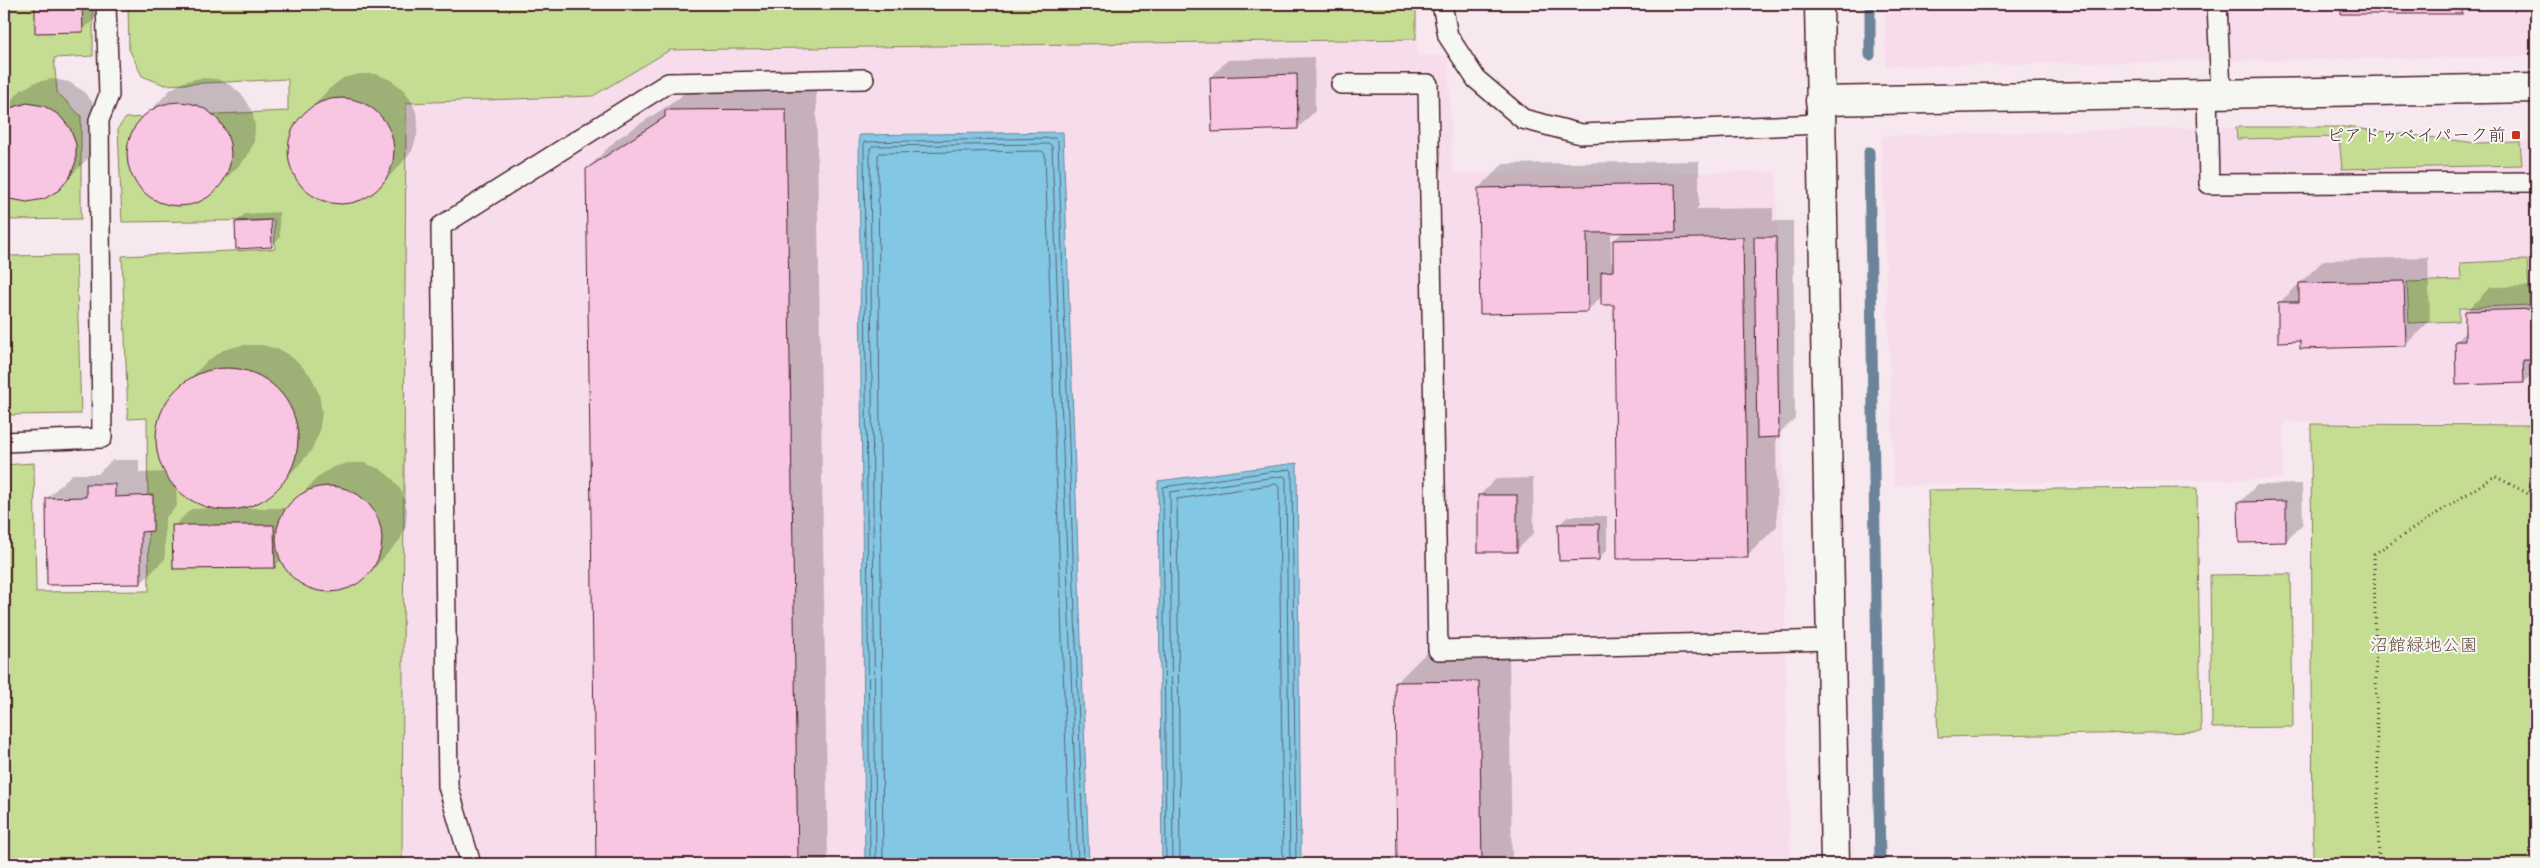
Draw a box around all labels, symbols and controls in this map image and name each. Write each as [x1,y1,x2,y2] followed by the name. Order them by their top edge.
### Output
[2326,124,2506,150] place label: ピアドゥベイパーク前
[2510,129,2522,141] marker: ピアドゥベイパーク前
[2370,634,2478,660] park label: 沼館緑地公園

